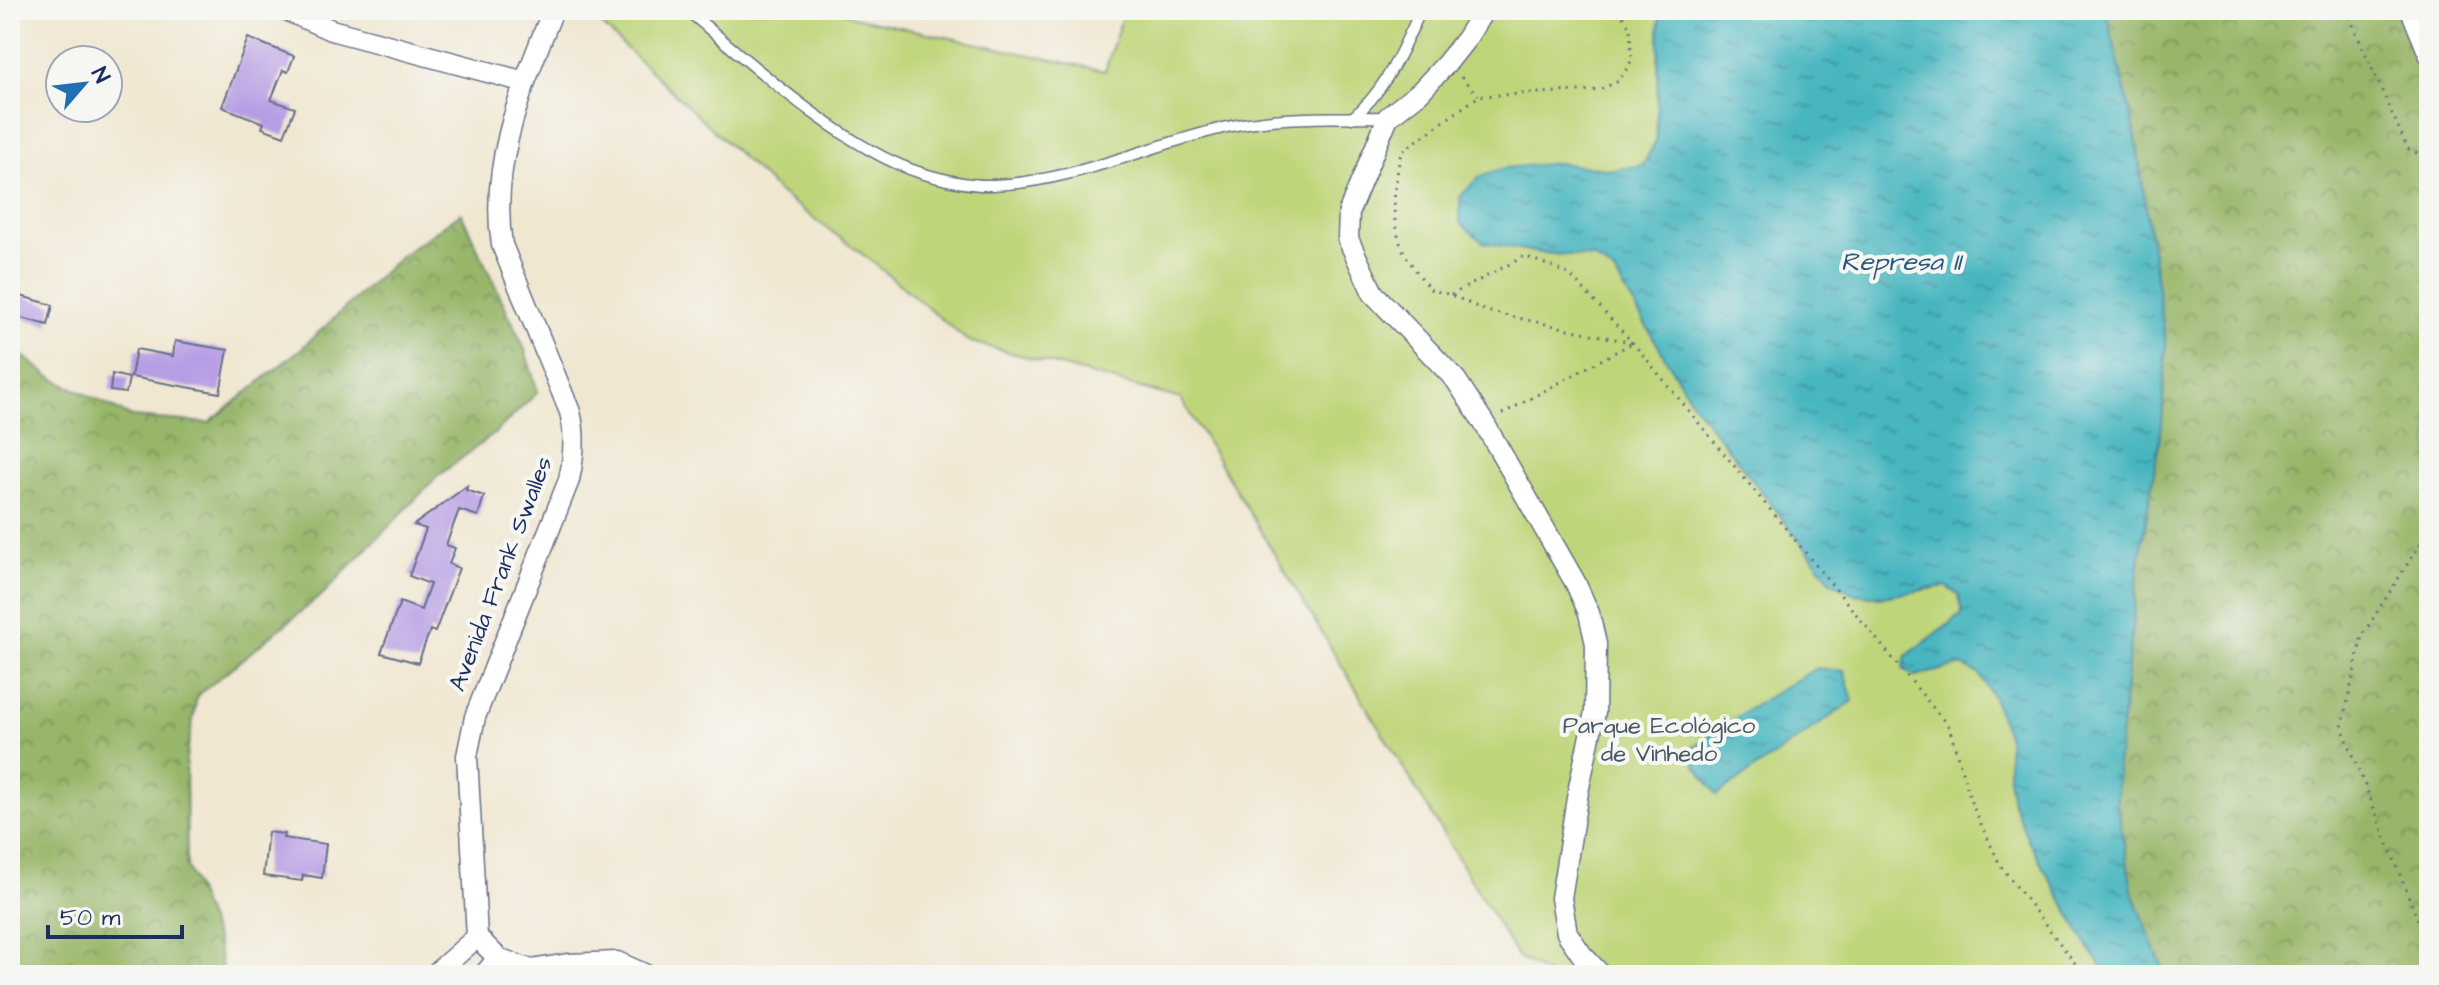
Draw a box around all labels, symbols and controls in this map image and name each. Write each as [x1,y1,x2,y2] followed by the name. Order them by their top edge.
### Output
[44,44,124,124] north arrow
[83,62,117,89] text: N
[1841,244,1964,280] water label: Represa II
[441,452,561,696] street label: Avenida Frank Swalles
[1563,709,1756,771] park label: Parque Ecológico de Vinhedo
[48,889,182,939] scale bar
[60,901,121,935] text: 50 m

